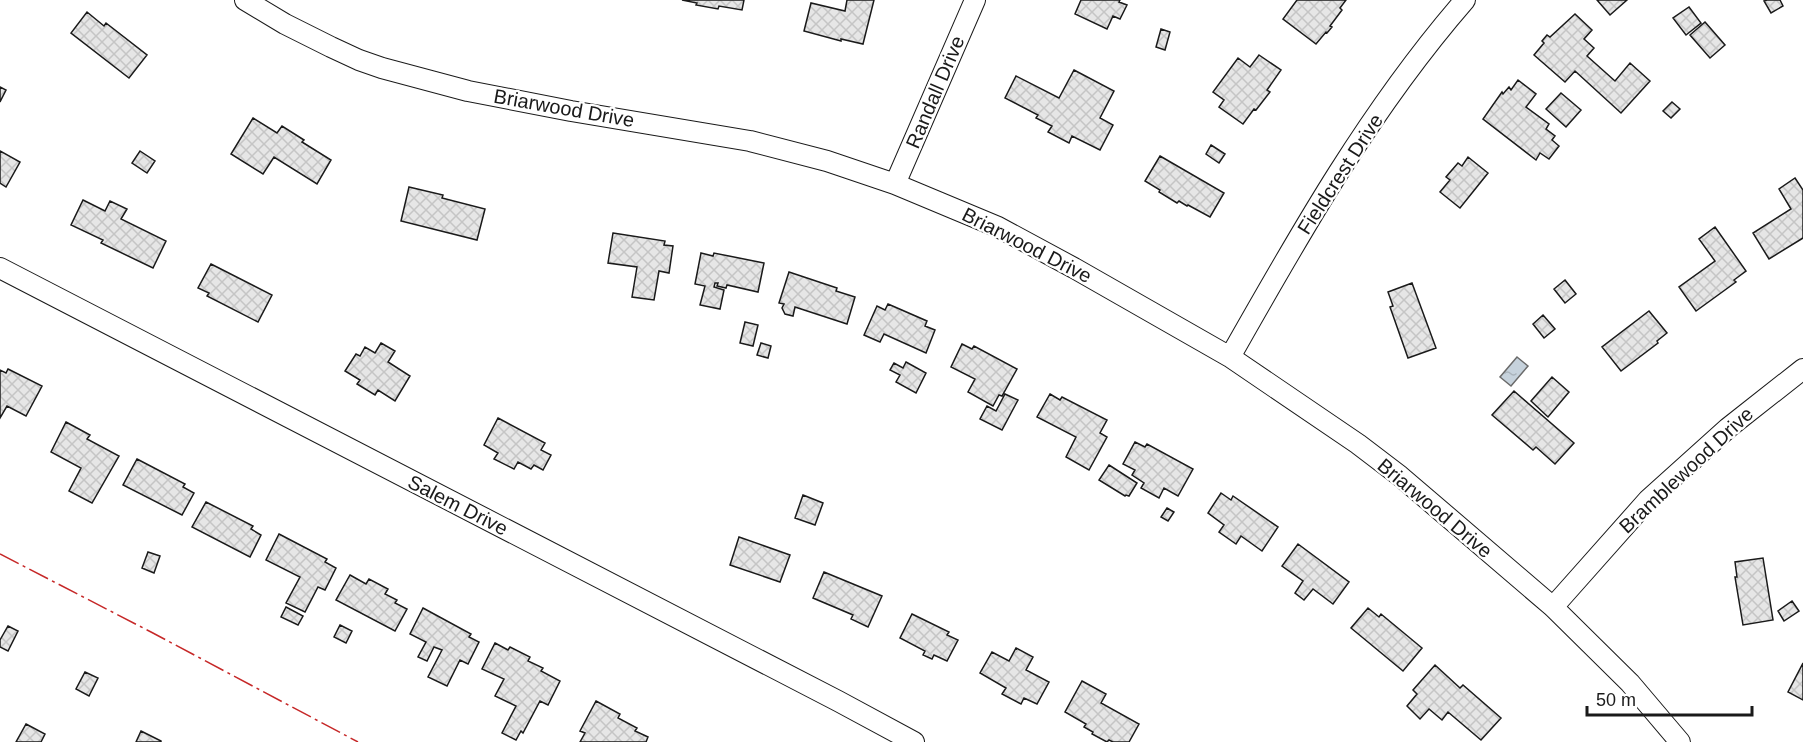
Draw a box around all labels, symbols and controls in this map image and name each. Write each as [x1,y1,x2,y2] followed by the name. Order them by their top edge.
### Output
[901,32,969,152] street label: Randall Drive
[492,85,636,131] street label: Briarwood Drive
[1293,110,1387,238] street label: Fieldcrest Drive
[959,203,1095,287] street label: Briarwood Drive
[1615,402,1757,538] street label: Bramblewood Drive
[1373,454,1497,562] street label: Briarwood Drive
[404,470,512,540] street label: Salem Drive
[1587,679,1752,717] scale bar
[1596,690,1636,710] text: 50 m

